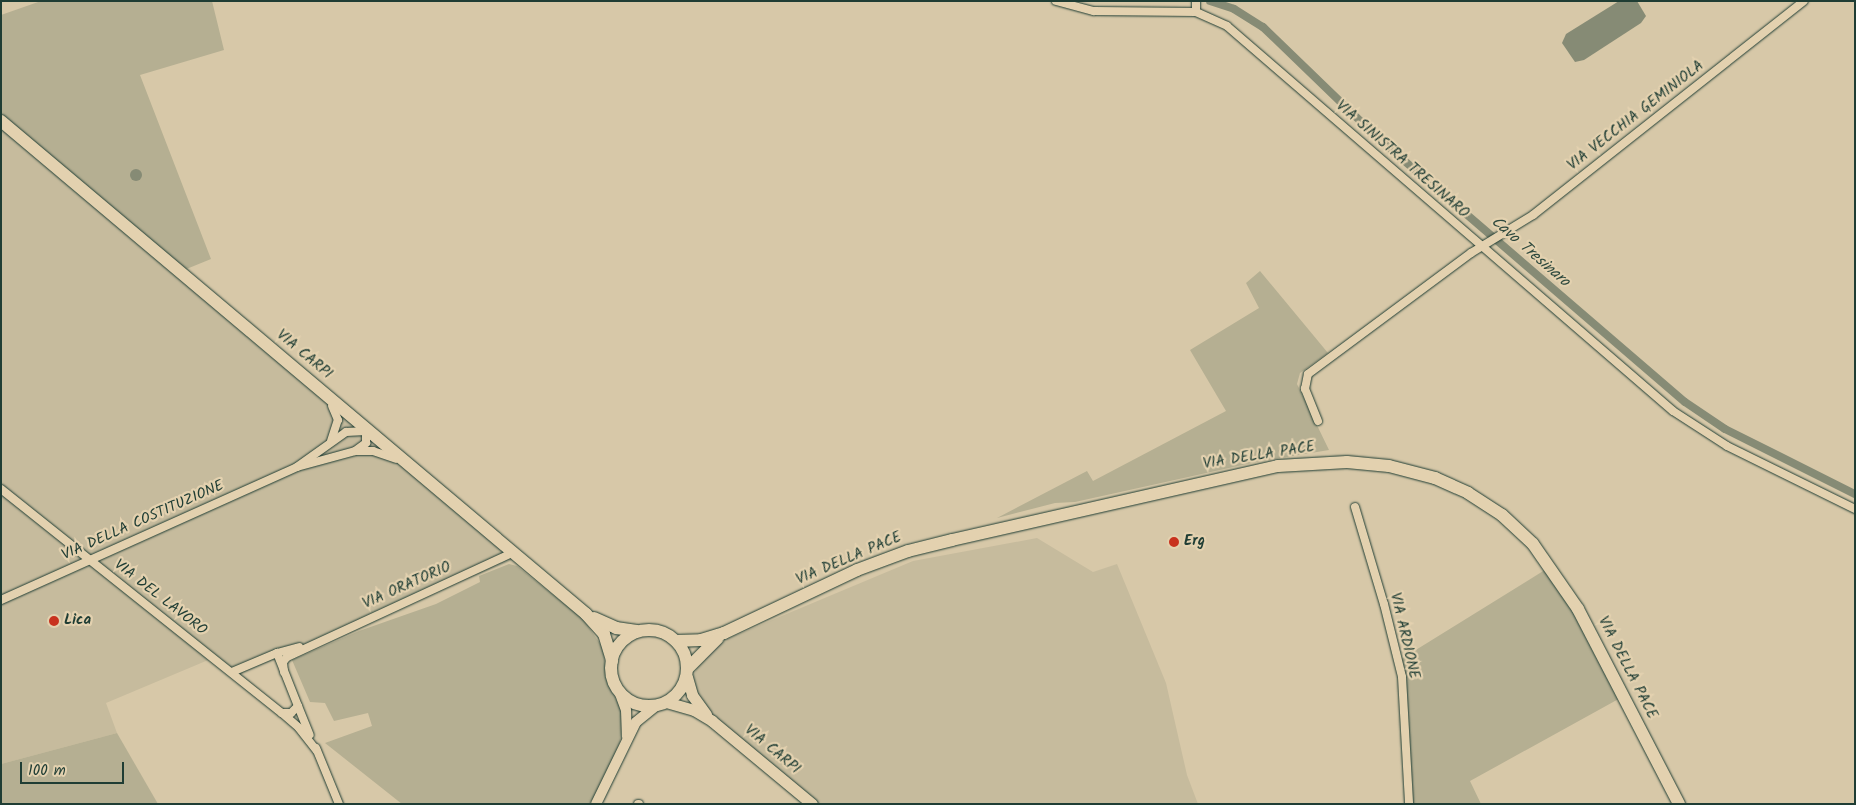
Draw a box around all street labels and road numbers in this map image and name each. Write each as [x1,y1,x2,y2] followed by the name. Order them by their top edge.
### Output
[1564,57,1708,175] street label: VIA VECCHIA GEMINIOLA
[1332,97,1472,223] street label: VIA SINISTRA TRESINARO
[272,326,336,384] street label: VIA CARPI
[1202,438,1316,474] street label: VIA DELLA PACE
[59,477,227,565] street label: VIA DELLA COSTITUZIONE
[794,529,904,589] street label: VIA DELLA PACE
[110,556,210,640] street label: VIA DEL LAVORO
[360,559,454,613] street label: VIA ORATORIO
[1385,591,1423,681] street label: VIA ARDIONE
[1593,614,1661,722] street label: VIA DELLA PACE
[740,721,804,779] street label: VIA CARPI

